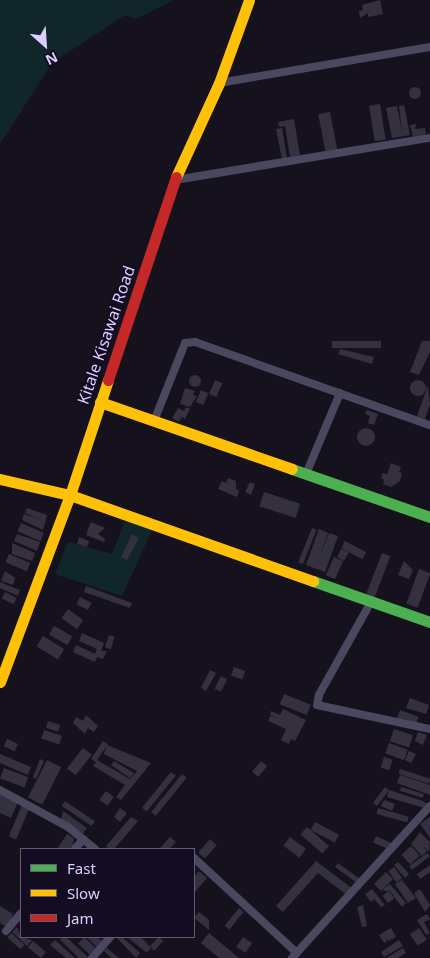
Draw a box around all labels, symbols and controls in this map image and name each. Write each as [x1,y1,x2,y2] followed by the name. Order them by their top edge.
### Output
[20,20,70,70] north arrow
[43,48,61,70] text: N
[73,263,139,407] street label: Kitale Kisawai Road
[20,848,195,938] legend
[67,858,96,878] text: Fast
[67,883,100,903] text: Slow
[67,908,94,928] text: Jam

